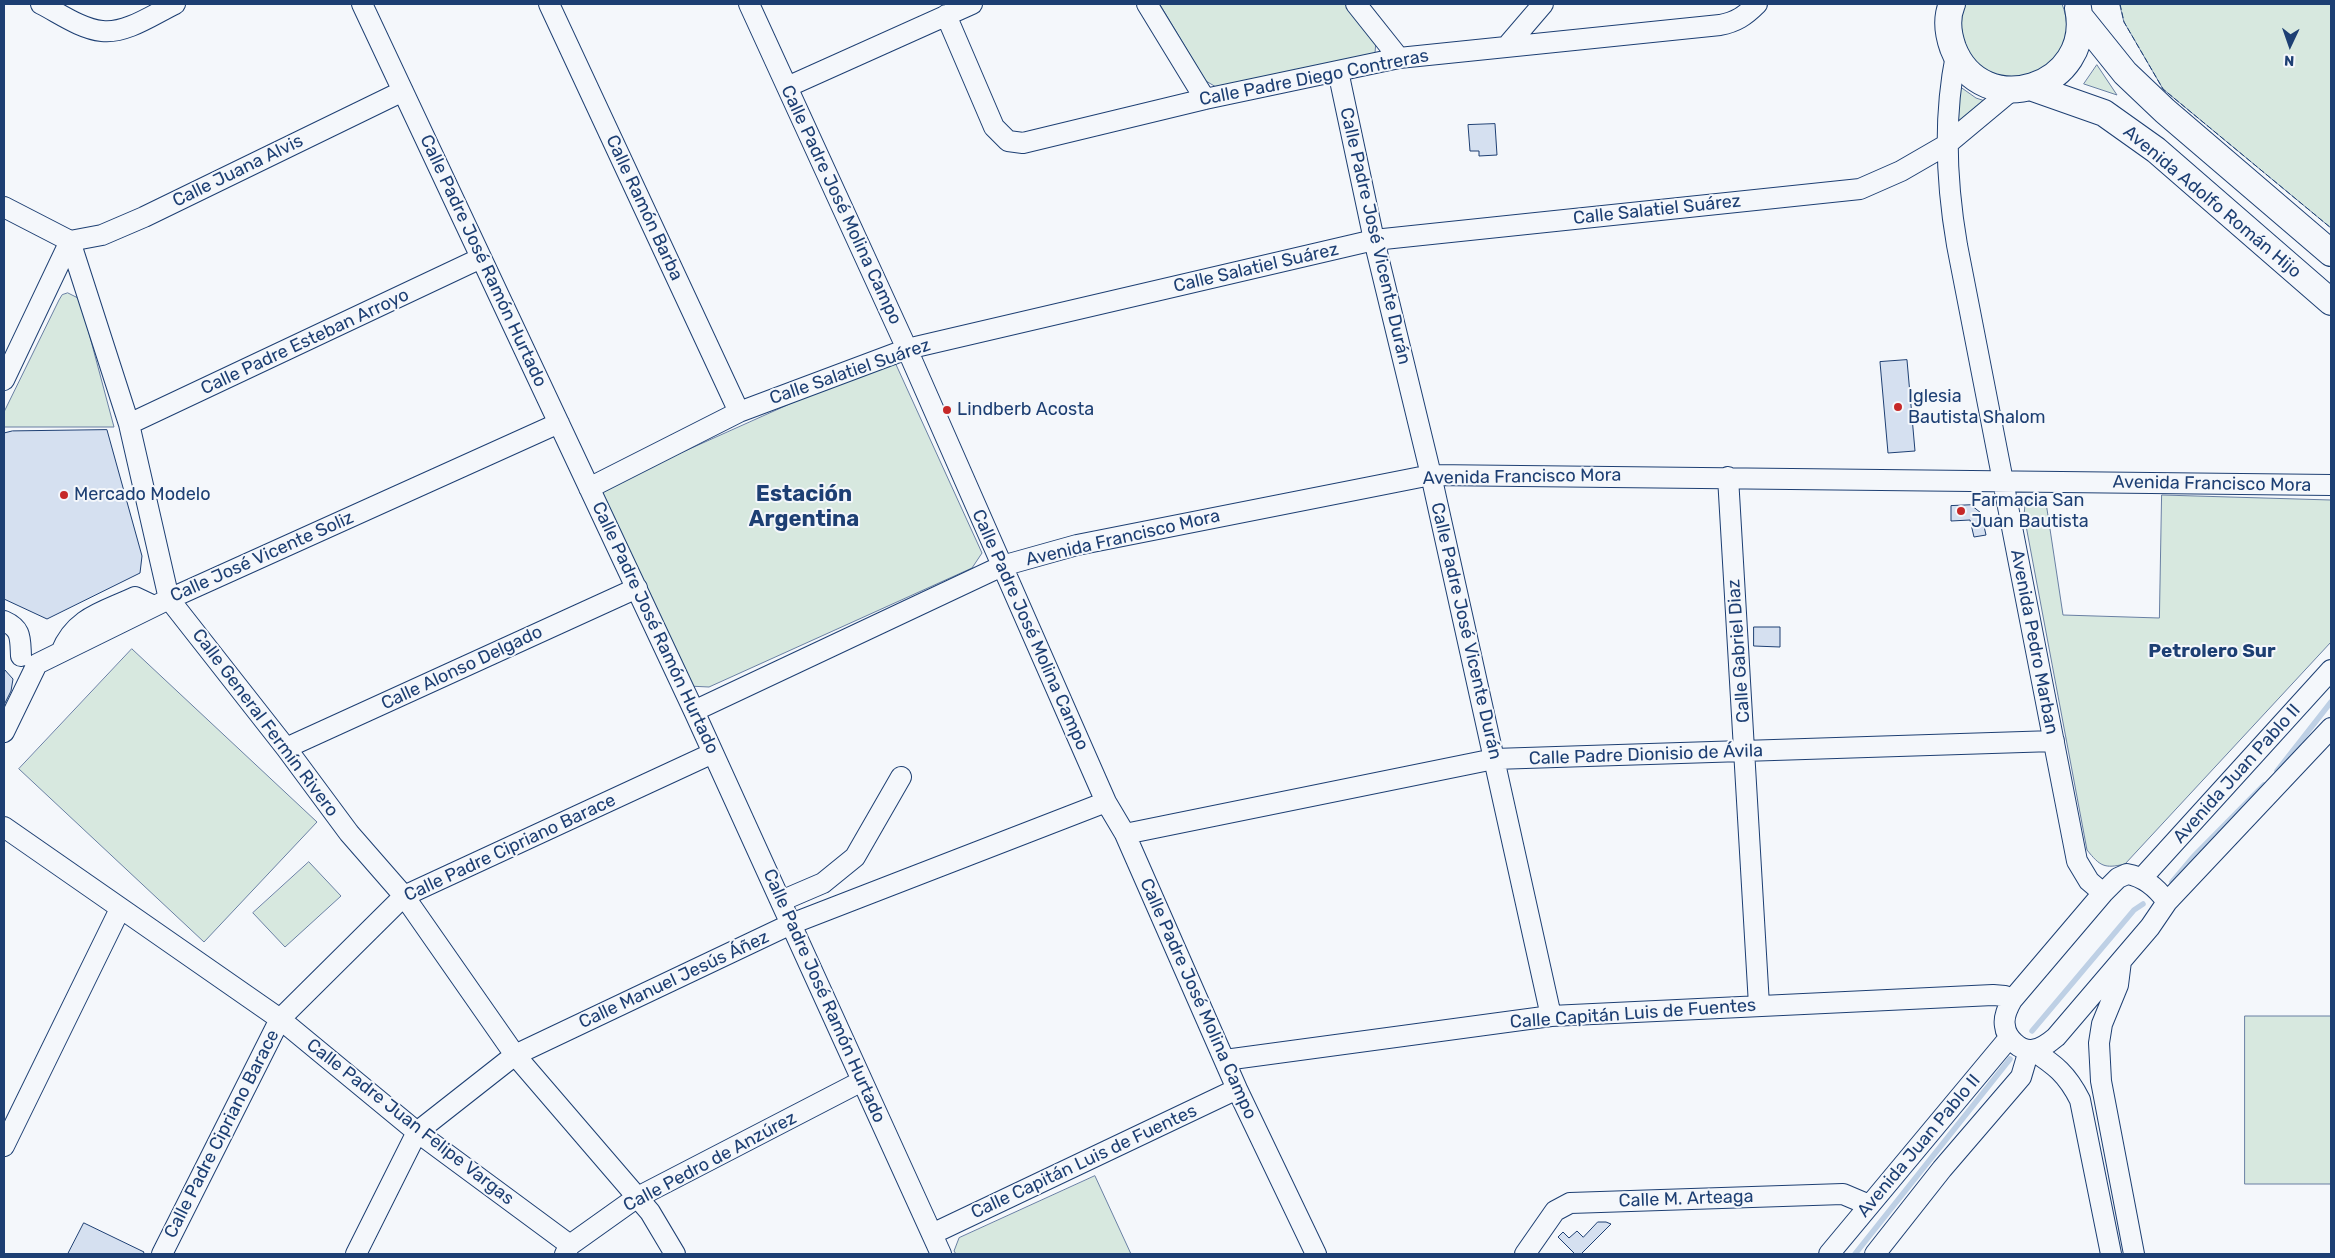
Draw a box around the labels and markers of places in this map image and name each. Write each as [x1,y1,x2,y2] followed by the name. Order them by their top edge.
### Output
[1908,386,2046,428] place label: Iglesia Bautista Shalom
[957,399,1094,421] place label: Lindberb Acosta
[1892,401,1904,413] marker: Iglesia Bautista Shalom
[941,404,953,416] marker: Lindberb Acosta
[74,484,210,506] place label: Mercado Modelo
[58,489,70,501] marker: Mercado Modelo
[1971,490,2089,532] place label: Farmacia San Juan Bautista
[1955,505,1967,517] marker: Farmacia San Juan Bautista

